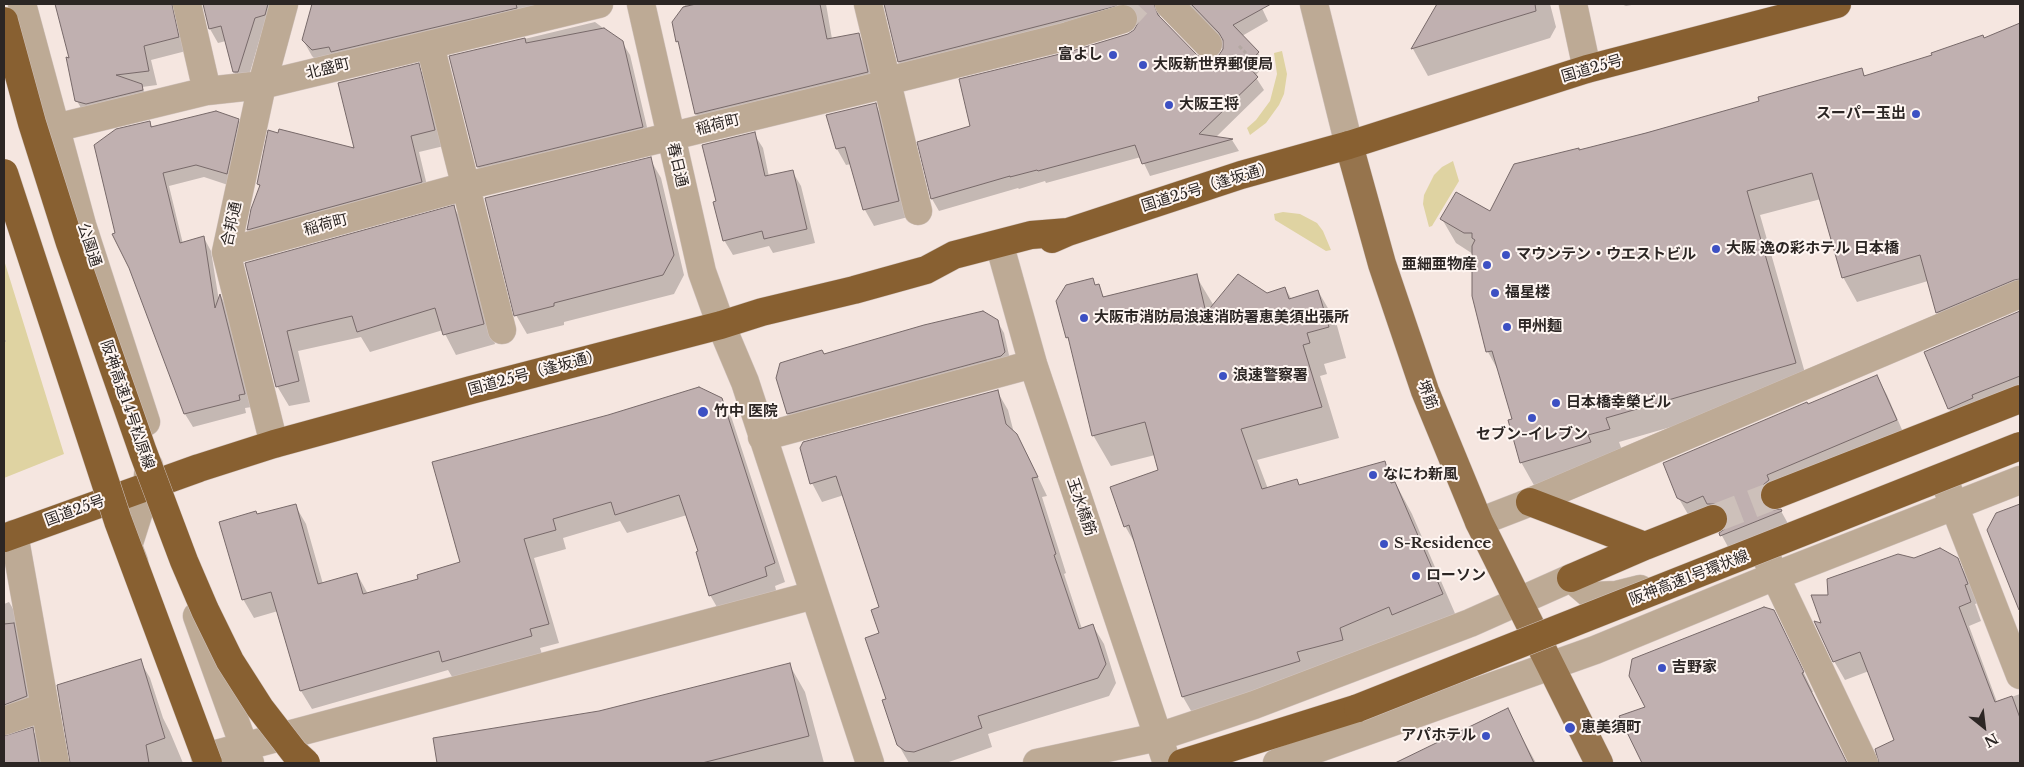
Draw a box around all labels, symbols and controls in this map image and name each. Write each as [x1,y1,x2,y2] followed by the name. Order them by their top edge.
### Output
[1058,46,1103,64] place label: 富よし
[1107,49,1119,61] marker: 富よし
[1559,52,1625,86] street label: 国道25号
[304,55,352,83] street label: 北盛町
[1153,56,1273,74] place label: 大阪新世界郵便局
[1137,59,1149,71] marker: 大阪新世界郵便局
[1179,96,1239,114] place label: 大阪王将
[1163,99,1175,111] marker: 大阪王将
[1816,105,1906,123] place label: スーパー玉出
[1910,108,1922,120] marker: スーパー玉出
[694,111,742,139] street label: 稲荷町
[663,141,691,189] street label: 春日通
[1139,158,1277,216] street label: 国道25号（逢坂通）
[219,200,245,248] street label: 合邦通
[302,210,350,240] street label: 稲荷町
[73,221,105,269] street label: 公園通
[1726,240,1899,258] place label: 大阪 逸の彩ホテル 日本橋
[1710,243,1722,255] marker: 大阪 逸の彩ホテル 日本橋
[1516,246,1696,264] place label: マウンテン・ウエストビル
[1500,249,1512,261] marker: マウンテン・ウエストビル
[1402,256,1477,274] place label: 亜細亜物産
[1481,259,1493,271] marker: 亜細亜物産
[1505,284,1550,302] place label: 福星楼
[1489,287,1501,299] marker: 福星楼
[1094,309,1349,327] place label: 大阪市消防局浪速消防署恵美須出張所
[1078,312,1090,324] marker: 大阪市消防局浪速消防署恵美須出張所
[1517,318,1562,336] place label: 甲州麺
[1501,321,1513,333] marker: 甲州麺
[96,338,158,472] street label: 阪神高速14号松原線
[466,346,604,400] street label: 国道25号（逢坂通）
[1233,367,1308,385] place label: 浪速警察署
[1217,370,1229,382] marker: 浪速警察署
[1413,378,1441,412] street label: 堺筋
[1566,394,1671,412] place label: 日本橋幸榮ビル
[1550,397,1562,409] marker: 日本橋幸榮ビル
[714,403,778,421] place label: 竹中 医院
[696,405,710,419] marker: 竹中 医院
[1526,412,1538,424] marker: セブン-イレブン
[1476,426,1588,444] place label: セブン-イレブン
[1383,466,1458,484] place label: なにわ新風
[1367,469,1379,481] marker: なにわ新風
[1063,476,1099,538] street label: 玉水橋筋
[42,492,108,530] street label: 国道25号
[1394,535,1491,553] place label: S-Residence
[1378,538,1390,550] marker: S-Residence
[1627,547,1751,609] street label: 阪神高速1号環状線
[1426,567,1486,585] place label: ローソン
[1410,570,1422,582] marker: ローソン
[1672,659,1717,677] place label: 吉野家
[1656,662,1668,674] marker: 吉野家
[1959,702,2009,752] north arrow
[1581,719,1641,737] place label: 恵美須町
[1563,721,1577,735] marker: 恵美須町
[1401,727,1476,745] place label: アパホテル
[1981,729,2001,751] text: N
[1480,730,1492,742] marker: アパホテル

